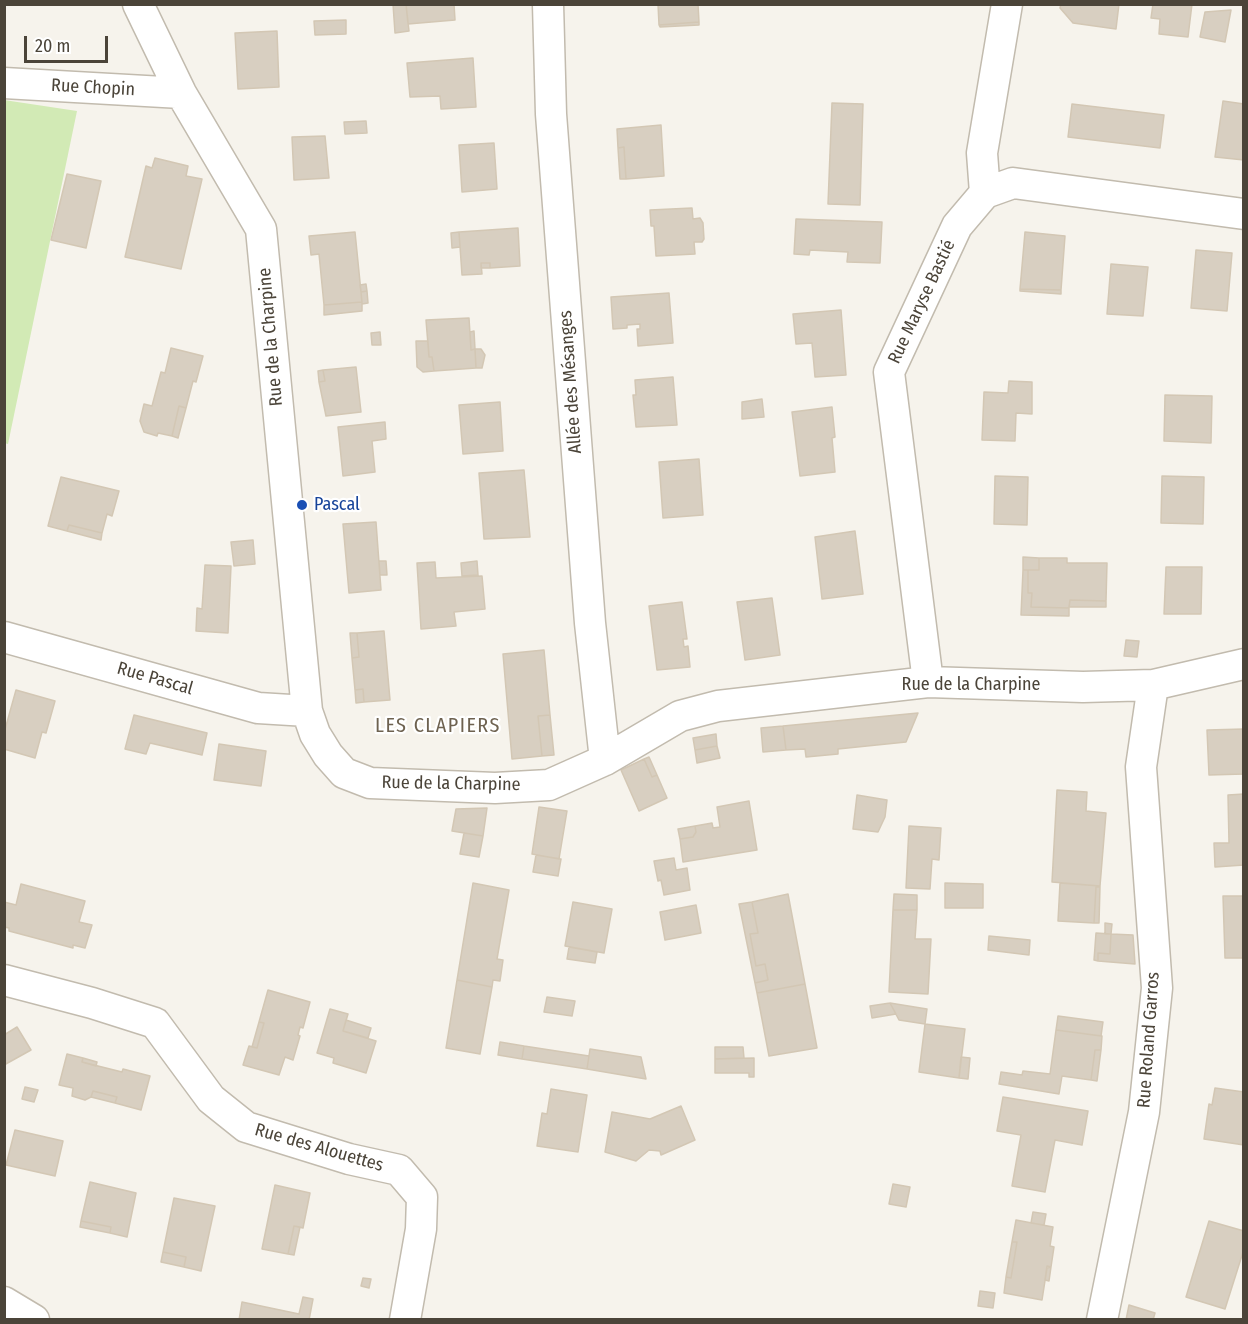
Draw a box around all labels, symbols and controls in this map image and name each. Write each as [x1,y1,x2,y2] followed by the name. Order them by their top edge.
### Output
[27,24,111,62] scale bar
[35,35,70,57] text: 20 m
[51,75,135,101] street label: Rue Chopin
[884,236,960,368] street label: Rue Maryse Bastié
[254,267,288,407] street label: Rue de la Charpine
[555,310,587,454] street label: Allée des Mésanges
[314,494,360,516] place label: Pascal
[295,498,309,512] marker: Pascal
[114,658,196,700] street label: Rue Pascal
[902,674,1040,696] street label: Rue de la Charpine
[375,714,501,738] district label: LES CLAPIERS
[381,772,521,796] street label: Rue de la Charpine
[1133,971,1165,1109] street label: Rue Roland Garros
[252,1119,386,1177] street label: Rue des Alouettes

